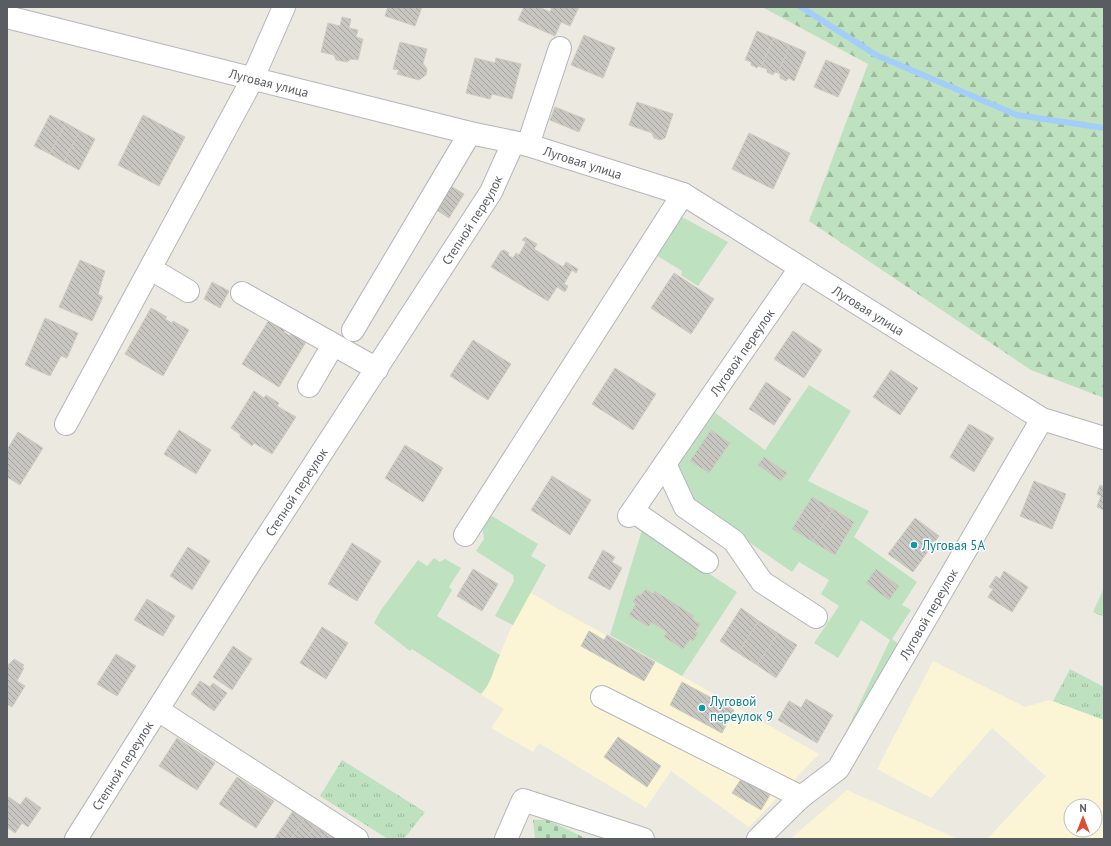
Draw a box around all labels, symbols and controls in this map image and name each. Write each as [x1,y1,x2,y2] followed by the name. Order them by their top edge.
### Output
[226,64,310,101] street label: Луговая улица
[540,142,624,183] street label: Луговая улица
[438,172,506,268] street label: Степной переулок
[829,281,908,339] street label: Луговая улица
[705,305,778,400] street label: Луговой переулок
[261,444,332,540] street label: Степной переулок
[921,537,985,554] place label: Луговая 5А
[909,540,919,550] marker: Луговая 5А
[895,565,962,663] street label: Луговой переулок
[709,693,773,725] place label: Луговой переулок 9
[697,703,707,713] marker: Луговой переулок 9
[88,717,157,813] street label: Степной переулок
[1063,798,1103,838] north arrow
[1079,801,1087,815] text: N

